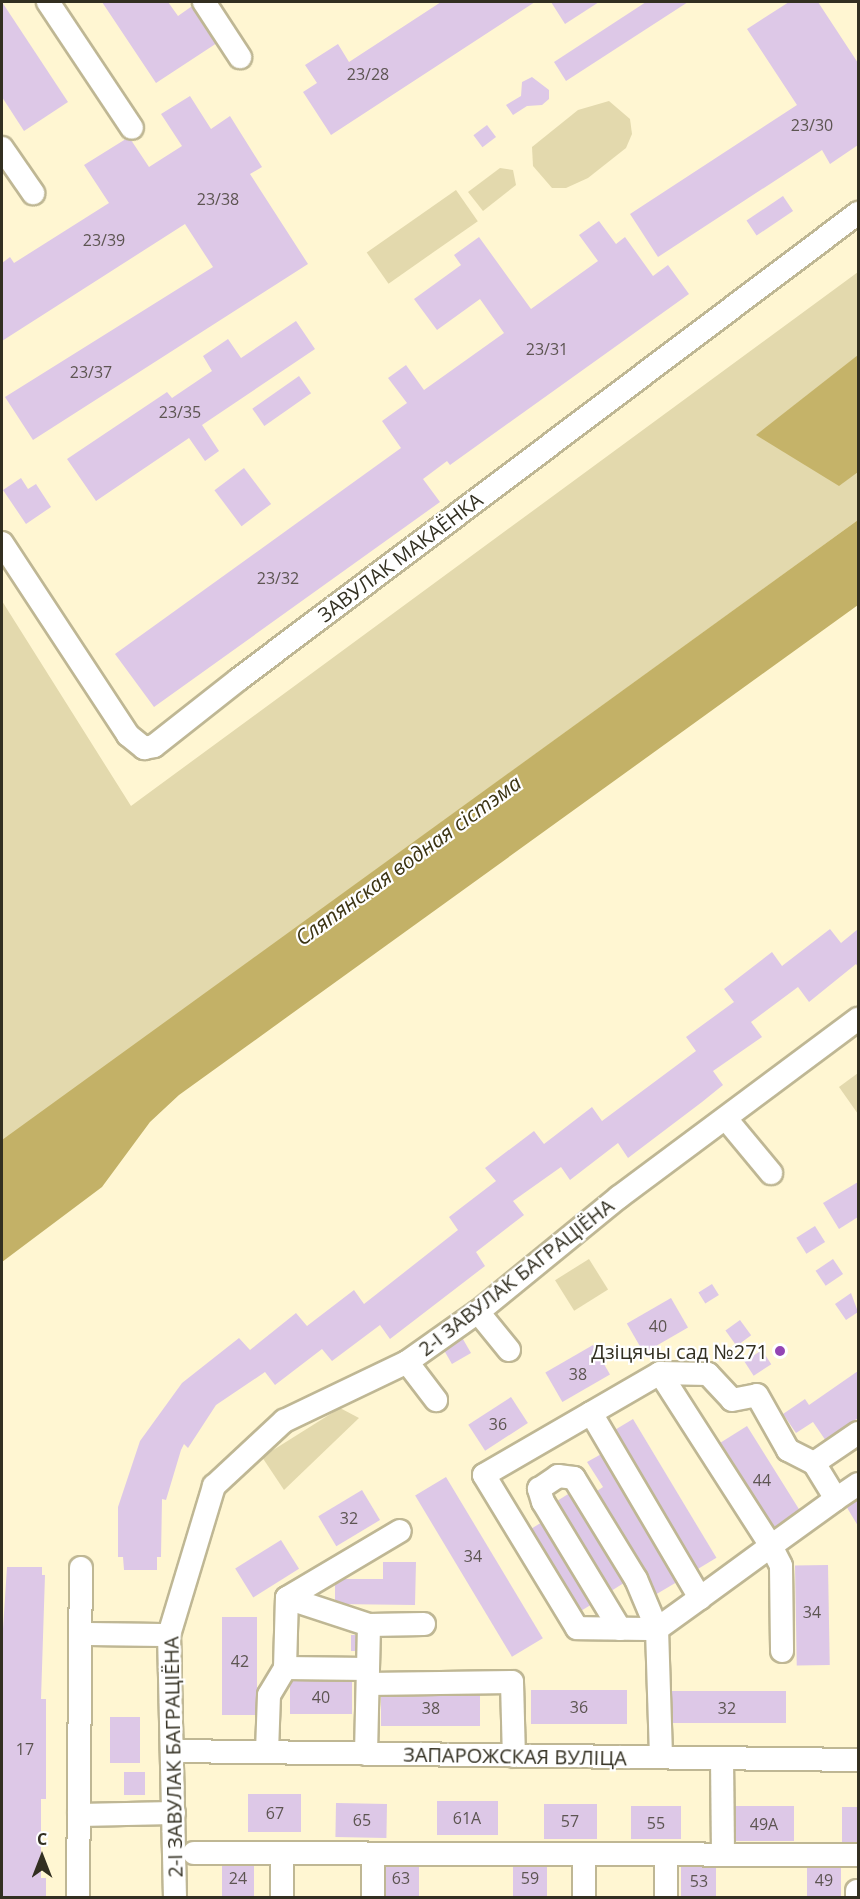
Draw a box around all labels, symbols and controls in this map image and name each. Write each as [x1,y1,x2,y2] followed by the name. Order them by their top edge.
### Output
[347,64,389,84] house number: 23/28
[791,115,833,135] house number: 23/30
[197,189,239,209] house number: 23/38
[83,230,125,250] house number: 23/39
[526,339,568,359] house number: 23/31
[70,362,112,382] house number: 23/37
[159,402,201,422] house number: 23/35
[313,487,487,627] street label: ЗАВУЛАК МАКАЁНКА
[257,568,299,588] house number: 23/32
[290,770,526,950] water label: Сляпянская водная сістэма
[414,1193,618,1361] street label: 2-І ЗАВУЛАК БАГРАЦІЁНА
[649,1316,667,1336] house number: 40
[591,1339,768,1363] place label: Дзіцячы сад №271
[773,1344,787,1358] marker: Дзіцячы сад №271
[569,1364,587,1384] house number: 38
[489,1414,507,1434] house number: 36
[753,1470,771,1490] house number: 44
[340,1508,358,1528] house number: 32
[464,1546,482,1566] house number: 34
[803,1602,821,1622] house number: 34
[159,1636,187,1878] street label: 2-І ЗАВУЛАК БАГРАЦІЁНА
[231,1651,249,1671] house number: 42
[312,1687,330,1707] house number: 40
[570,1697,588,1717] house number: 36
[422,1698,440,1718] house number: 38
[718,1698,736,1718] house number: 32
[16,1739,34,1759] house number: 17
[403,1742,627,1770] street label: ЗАПАРОЖСКАЯ ВУЛІЦА
[266,1803,284,1823] house number: 67
[453,1808,481,1828] house number: 61А
[353,1810,371,1830] house number: 65
[561,1811,579,1831] house number: 57
[647,1813,665,1833] house number: 55
[750,1814,778,1834] house number: 49А
[12,1827,72,1887] north arrow
[37,1828,47,1850] text: С
[229,1868,247,1888] house number: 24
[392,1868,410,1888] house number: 63
[521,1868,539,1888] house number: 59
[815,1870,833,1890] house number: 49
[690,1871,708,1891] house number: 53

